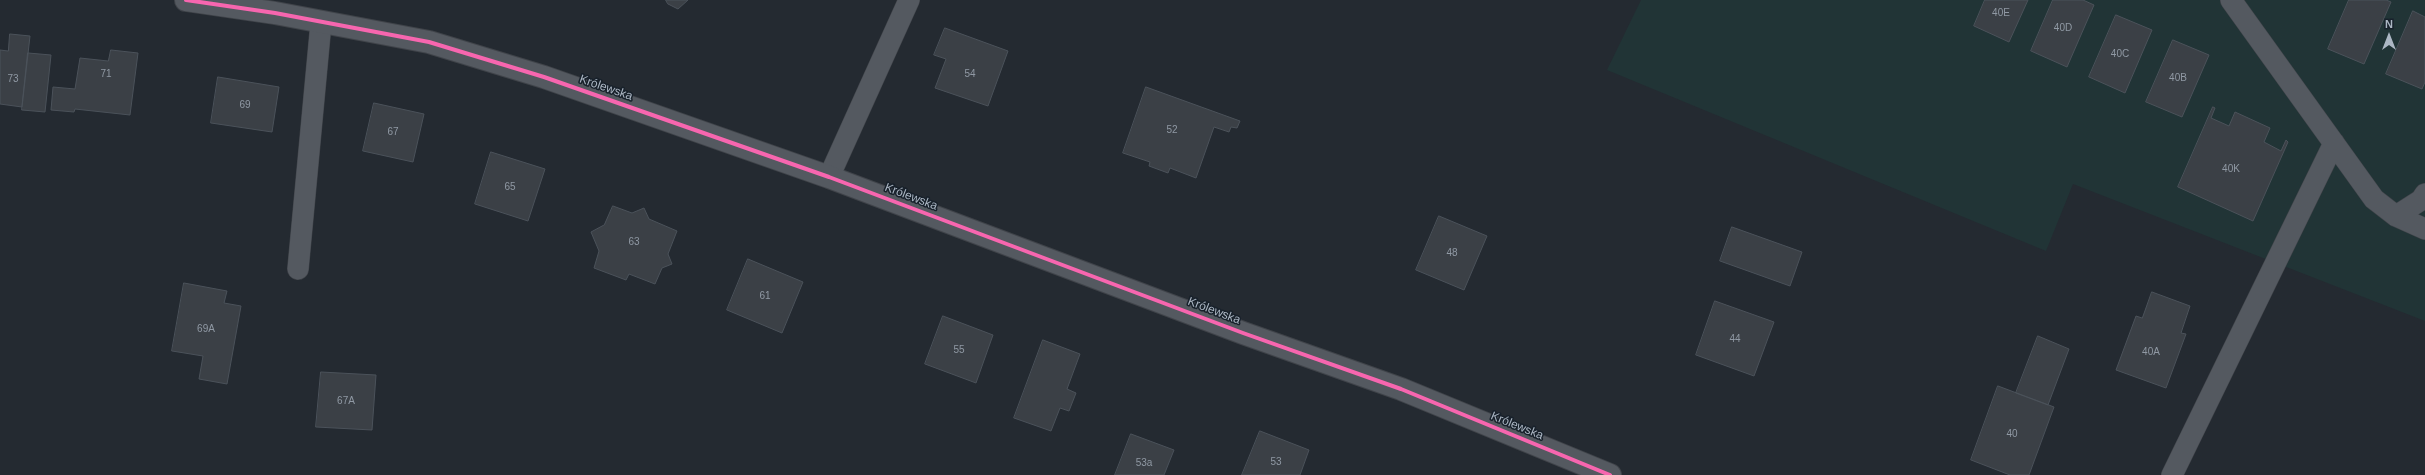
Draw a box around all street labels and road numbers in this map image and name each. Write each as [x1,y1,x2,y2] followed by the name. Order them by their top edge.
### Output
[577,72,635,104] street label: Królewska
[883,180,939,214] street label: Królewska
[1186,294,1242,328] street label: Królewska
[1489,409,1545,443] street label: Królewska

